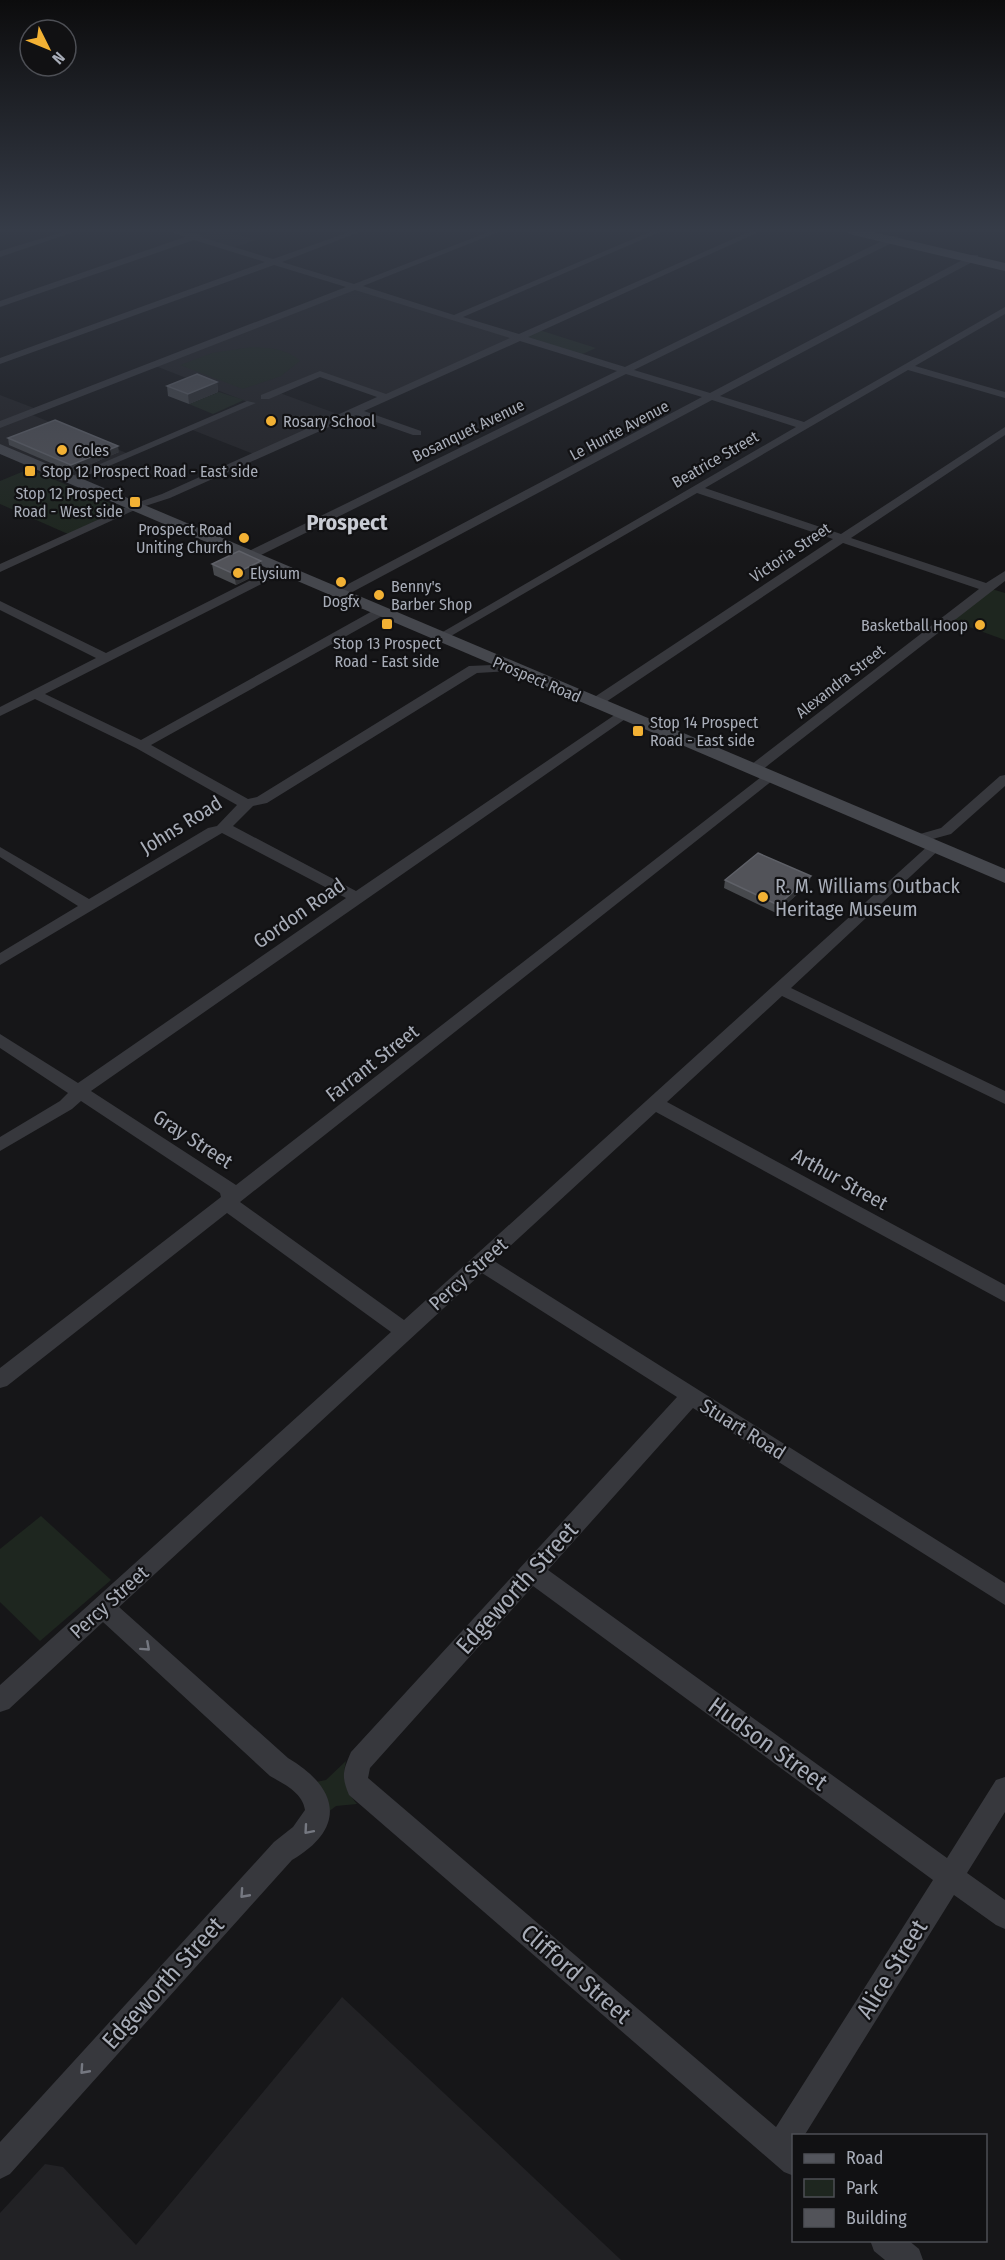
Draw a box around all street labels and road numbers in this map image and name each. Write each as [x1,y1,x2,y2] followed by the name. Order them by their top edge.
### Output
[409,395,527,466] street label: Bosanquet Avenue
[566,396,672,465] street label: Le Hunte Avenue
[669,427,763,492] street label: Beatrice Street
[746,518,835,586] street label: Victoria Street
[792,640,889,722] street label: Alexandra Street
[490,652,584,707] street label: Prospect Road
[136,791,226,859] street label: Johns Road
[249,873,349,953] street label: Gordon Road
[321,1019,424,1107] street label: Farrant Street
[149,1104,238,1174] street label: Gray Street
[788,1143,893,1215] street label: Arthur Street
[424,1232,513,1316] street label: Percy Street
[696,1393,790,1465] street label: Stuart Road
[450,1516,584,1660] street label: Edgeworth Street
[65,1560,154,1644] street label: Percy Street
[703,1691,833,1797] street label: Hudson Street
[96,1911,230,2055] street label: Edgeworth Street
[851,1914,933,2024] street label: Alice Street
[515,1919,637,2029] street label: Clifford Street

